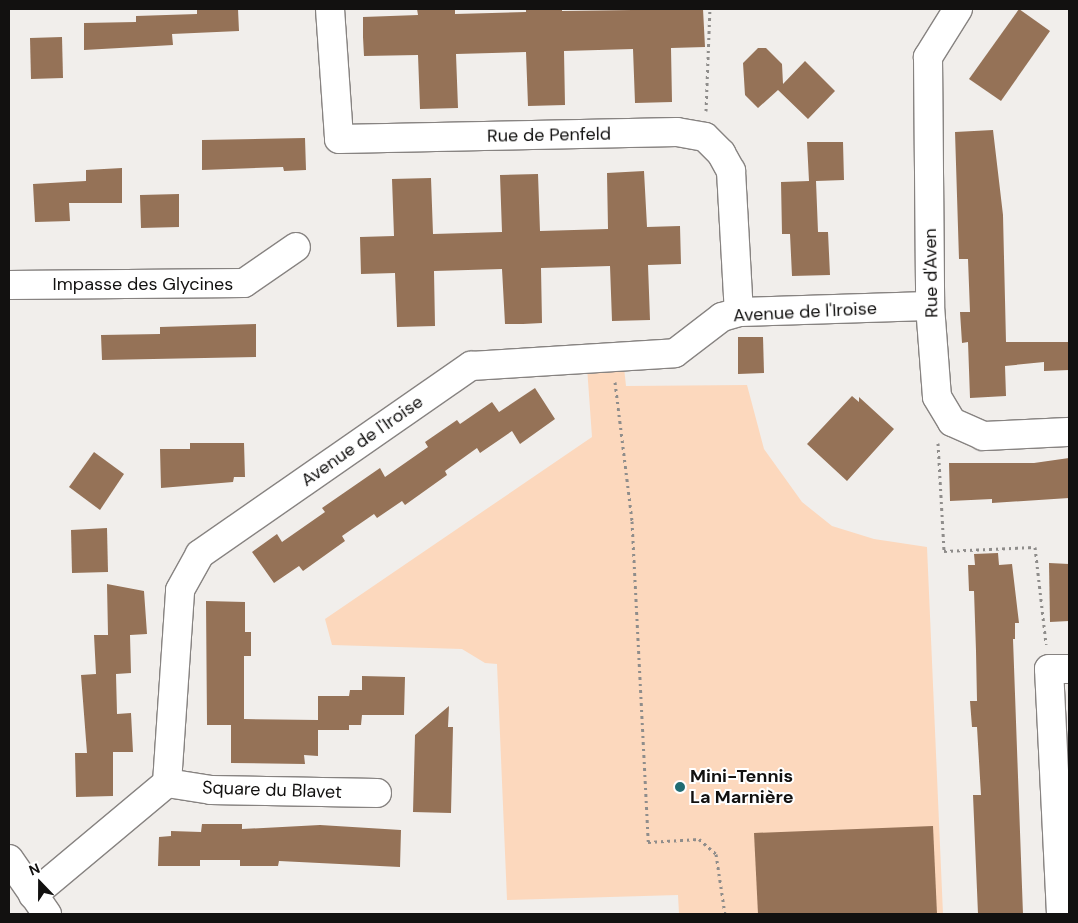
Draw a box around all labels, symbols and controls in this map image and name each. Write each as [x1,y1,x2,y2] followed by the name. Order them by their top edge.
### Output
[487,123,611,147] street label: Rue de Penfeld
[919,228,943,318] street label: Rue d'Aven
[53,273,233,295] street label: Impasse des Glycines
[733,297,877,327] street label: Avenue de l'Iroise
[297,391,427,491] street label: Avenue de l'Iroise
[690,766,794,809] place label: Mini-Tennis La Marnière
[202,777,342,803] street label: Square du Blavet
[674,781,686,793] marker: Mini-Tennis La Marnière
[15,858,65,908] north arrow
[26,859,42,879] text: N

